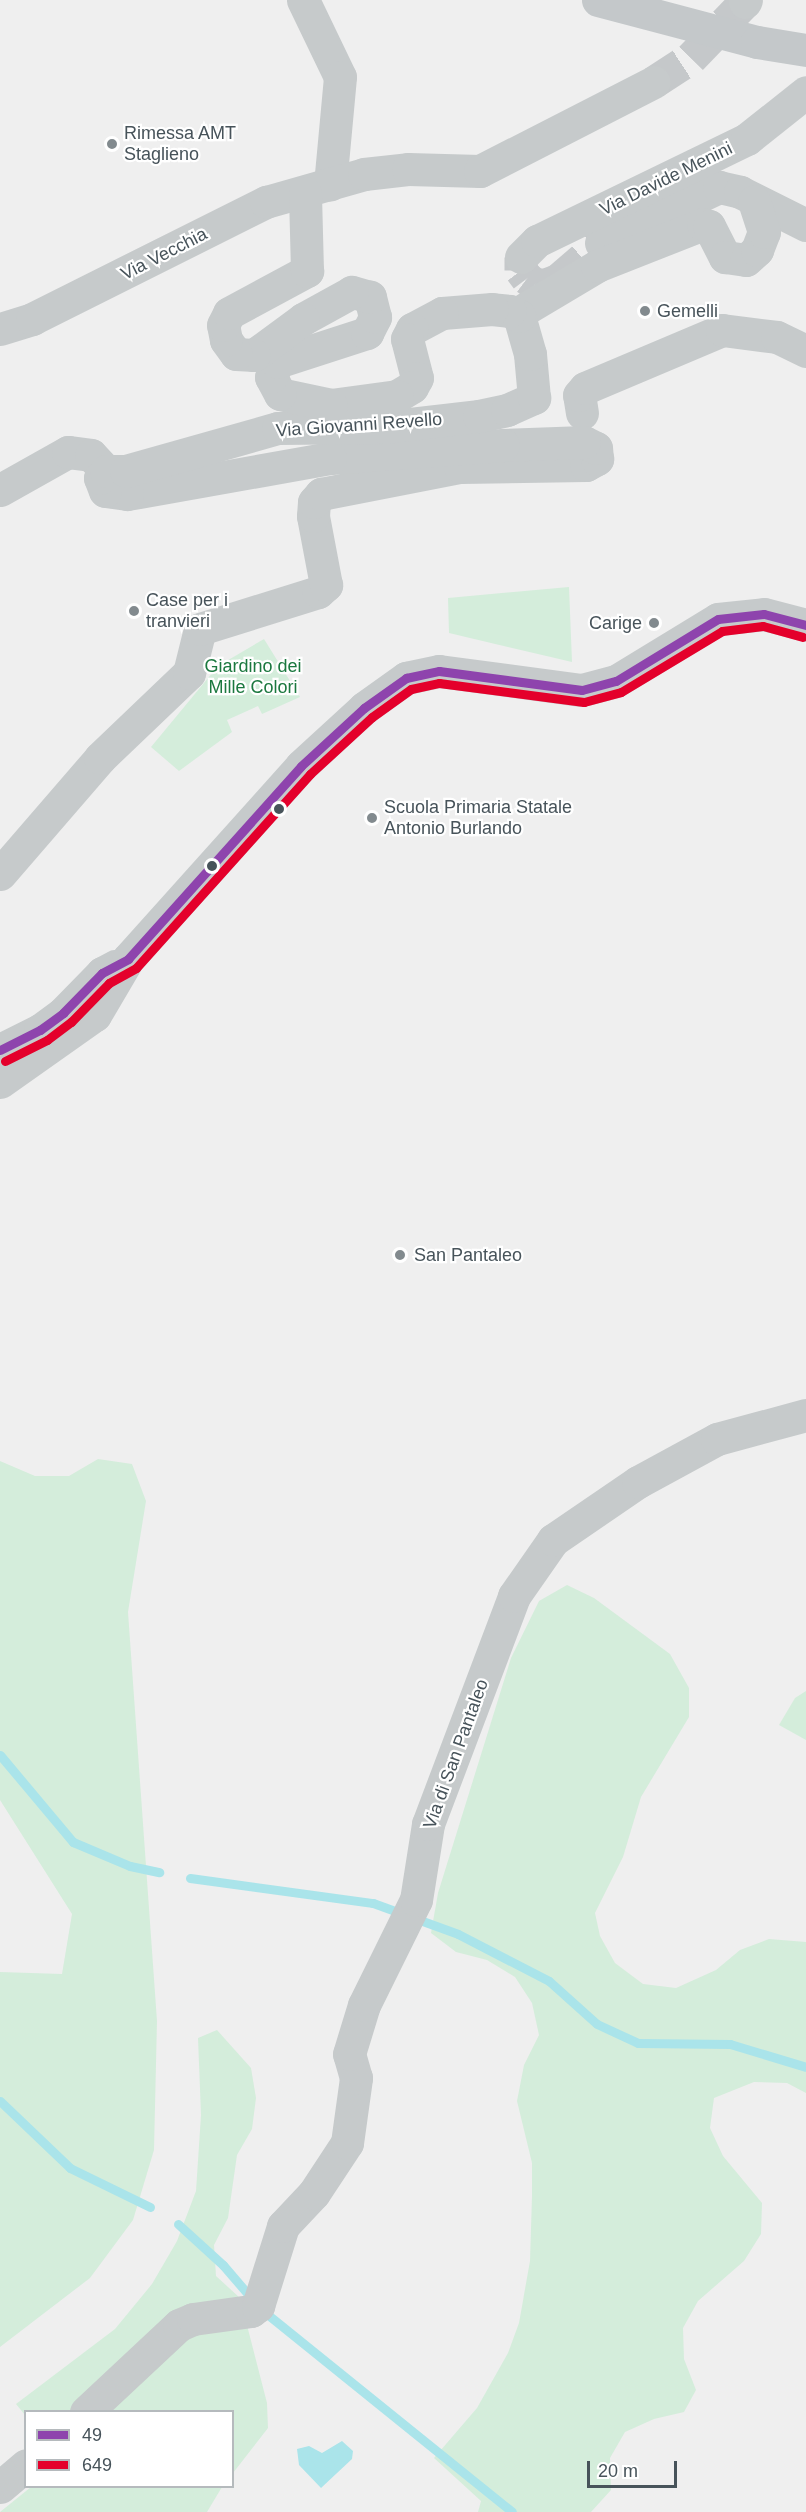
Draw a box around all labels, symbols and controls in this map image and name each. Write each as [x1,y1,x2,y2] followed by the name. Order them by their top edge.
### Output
[124,123,237,166] place label: Rimessa AMT Staglieno
[105,137,119,151] marker: Rimessa AMT Staglieno
[596,138,736,220] street label: Via Davide Menini
[117,223,211,285] street label: Via Vecchia
[657,300,718,322] place label: Gemelli
[638,304,652,318] marker: Gemelli
[275,408,443,442] street label: Via Giovanni Revello
[146,590,228,632] place label: Case per i tranvieri
[127,604,141,618] marker: Case per i tranvieri
[589,612,642,634] place label: Carige
[647,616,661,630] marker: Carige
[204,656,302,698] park label: Giardino dei Mille Colori
[384,797,572,840] place label: Scuola Primaria Statale Antonio Burlando
[273,803,285,815] unlabelled marker
[365,811,379,825] marker: Scuola Primaria Statale Antonio Burlando
[206,860,218,872] unlabelled marker
[414,1244,522,1266] place label: San Pantaleo
[391,1246,409,1264] marker: San Pantaleo
[419,1676,493,1832] street label: Via di San Pantaleo
[24,2410,234,2488] legend
[82,2425,102,2445] text: 49
[590,2449,680,2487] scale bar
[82,2455,112,2475] text: 649
[598,2461,638,2481] text: 20 m

